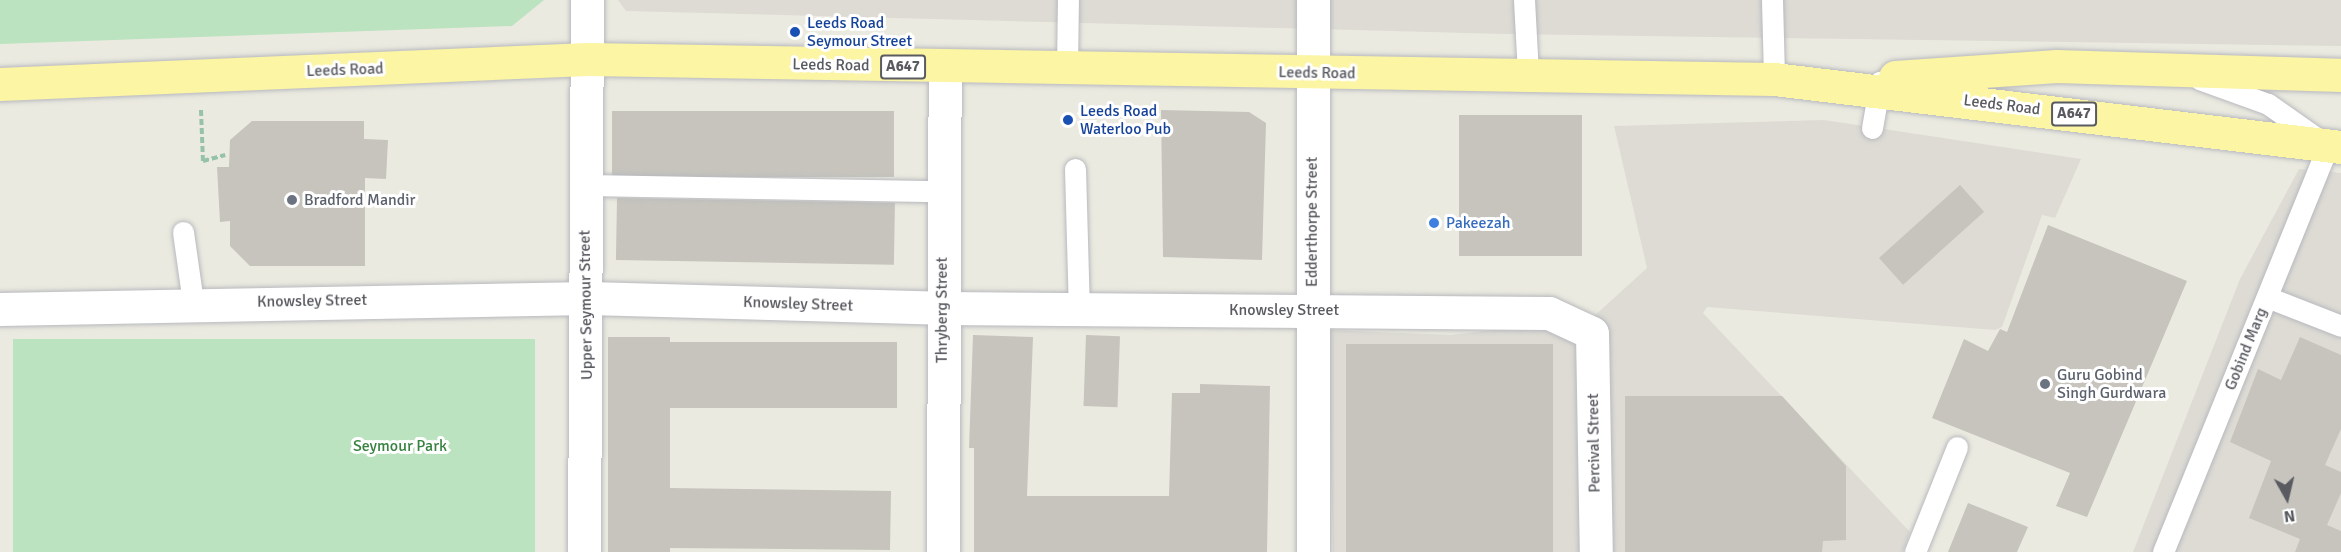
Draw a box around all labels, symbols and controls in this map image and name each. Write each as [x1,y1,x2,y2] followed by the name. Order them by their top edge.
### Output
[807,13,912,51] place label: Leeds Road Seymour Street
[788,25,802,39] marker: Leeds Road Seymour Street
[792,55,870,75] street label: Leeds Road
[879,55,927,79] road number: A647
[306,59,384,81] street label: Leeds Road
[1278,63,1356,83] street label: Leeds Road
[1963,91,2041,119] street label: Leeds Road
[1080,101,1171,139] place label: Leeds Road Waterloo Pub
[2050,102,2098,126] road number: A647
[1061,113,1075,127] marker: Leeds Road Waterloo Pub
[1302,157,1322,287] street label: Edderthorpe Street
[304,190,415,210] place label: Bradford Mandir
[285,193,299,207] marker: Bradford Mandir
[1446,213,1511,233] place label: Pakeezah
[1427,216,1441,230] marker: Pakeezah
[575,230,597,380] street label: Upper Seymour Street
[932,257,952,363] street label: Thryberg Street
[257,290,367,312] street label: Knowsley Street
[743,292,853,316] street label: Knowsley Street
[1229,300,1339,320] street label: Knowsley Street
[2221,305,2271,393] street label: Gobind Marg
[2057,365,2166,403] place label: Guru Gobind Singh Gurdwara
[2038,377,2052,391] marker: Guru Gobind Singh Gurdwara
[1584,393,1604,493] street label: Percival Street
[353,436,447,456] park label: Seymour Park
[2257,468,2317,528] north arrow
[2283,505,2296,527] text: N

